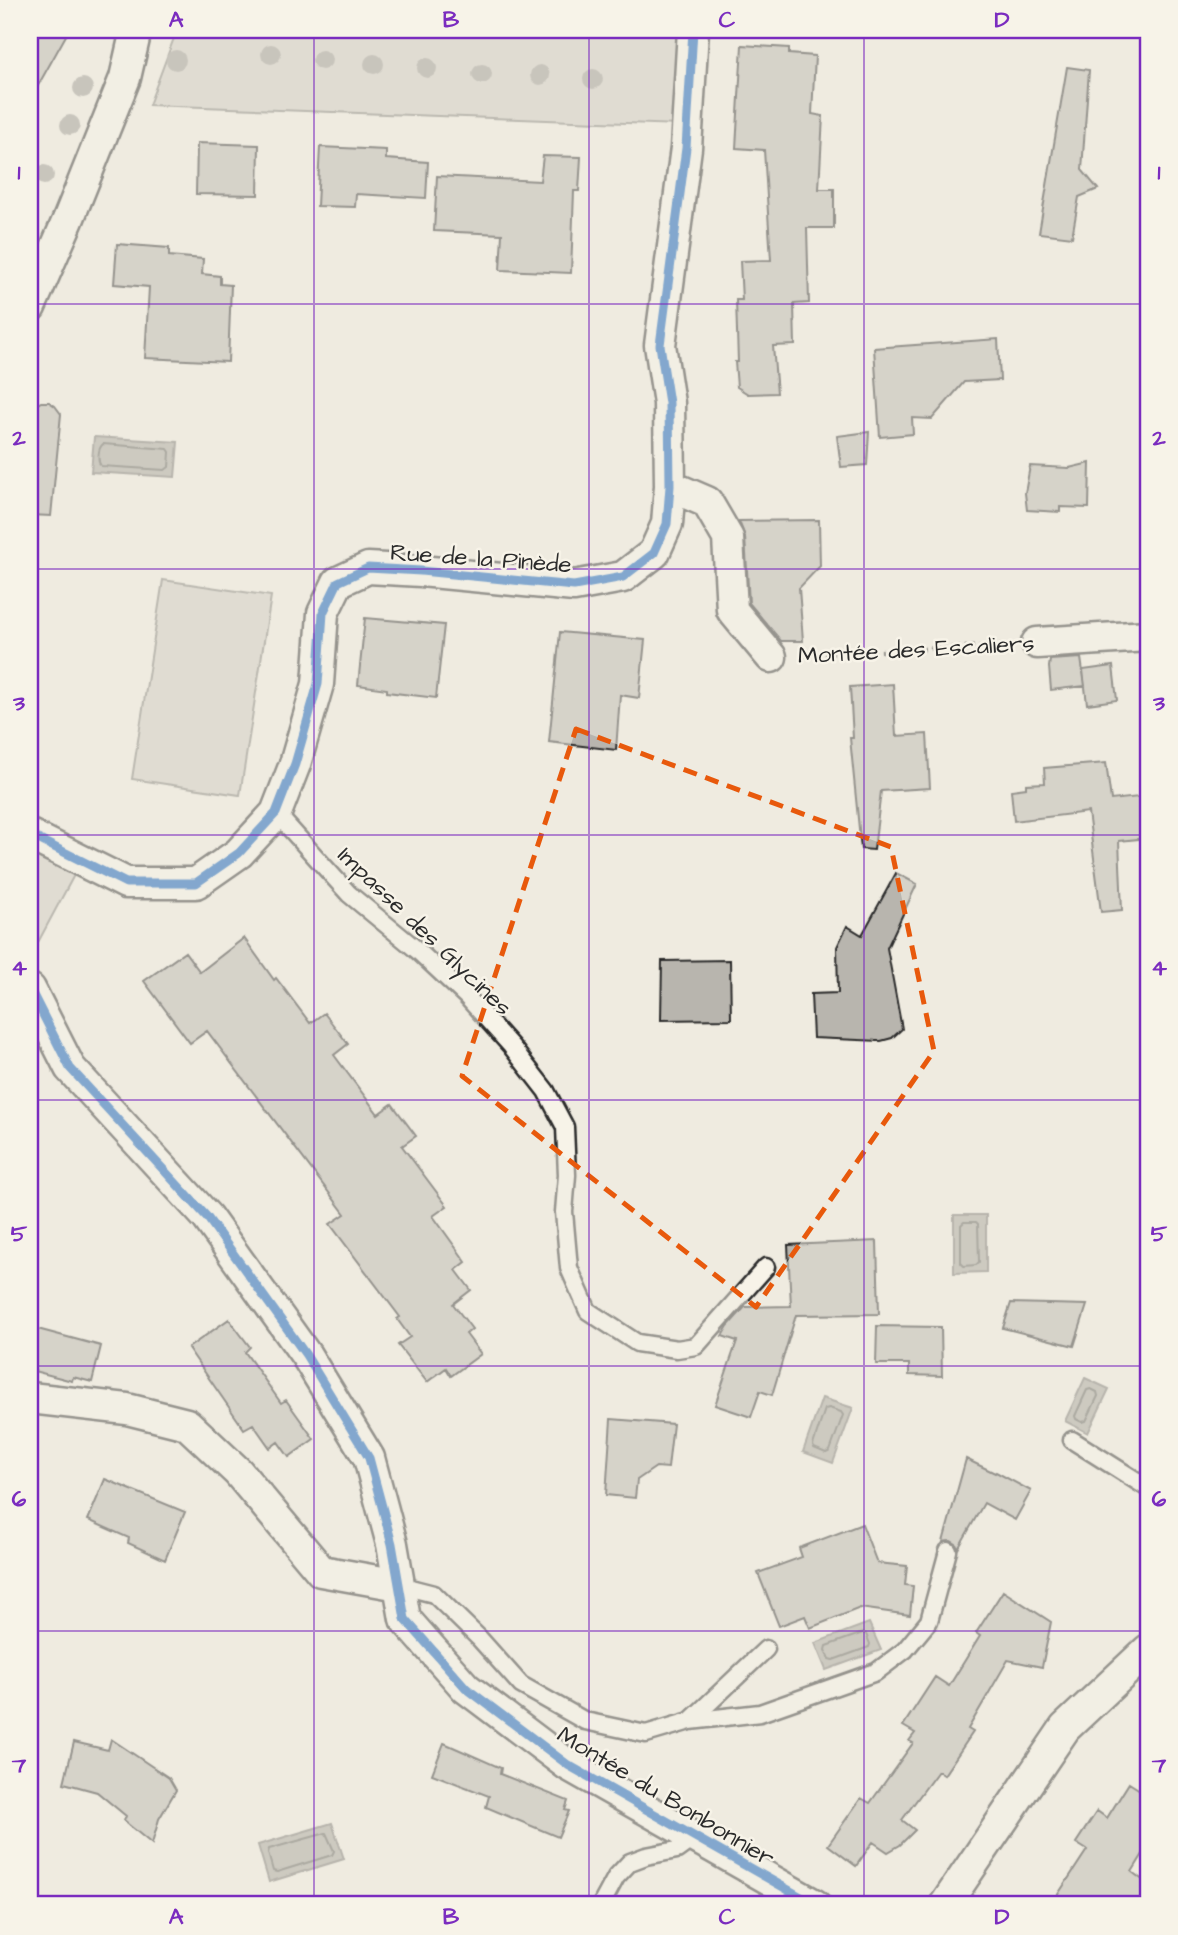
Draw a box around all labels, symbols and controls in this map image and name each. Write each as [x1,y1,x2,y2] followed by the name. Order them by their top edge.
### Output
[169,4,184,36] text: A
[443,4,460,36] text: B
[719,4,736,36] text: C
[995,4,1010,36] text: D
[18,156,21,188] text: 1
[1158,156,1161,188] text: 1
[11,422,26,454] text: 2
[1151,422,1166,454] text: 2
[389,536,573,582] street label: Rue de la Pinède
[797,627,1035,673] street label: Montée des Escaliers
[12,687,25,719] text: 3
[1152,687,1165,719] text: 3
[329,839,519,1025] street label: Impasse des Glycines
[11,952,27,984] text: 4
[1151,952,1167,984] text: 4
[11,1218,28,1250] text: 5
[1151,1218,1168,1250] text: 5
[12,1483,27,1515] text: 6
[1152,1483,1167,1515] text: 6
[550,1718,781,1875] street label: Montée du Bonbonnier
[11,1749,27,1781] text: 7
[1151,1749,1167,1781] text: 7
[169,1901,184,1933] text: A
[443,1901,460,1933] text: B
[719,1901,736,1933] text: C
[995,1901,1010,1933] text: D

